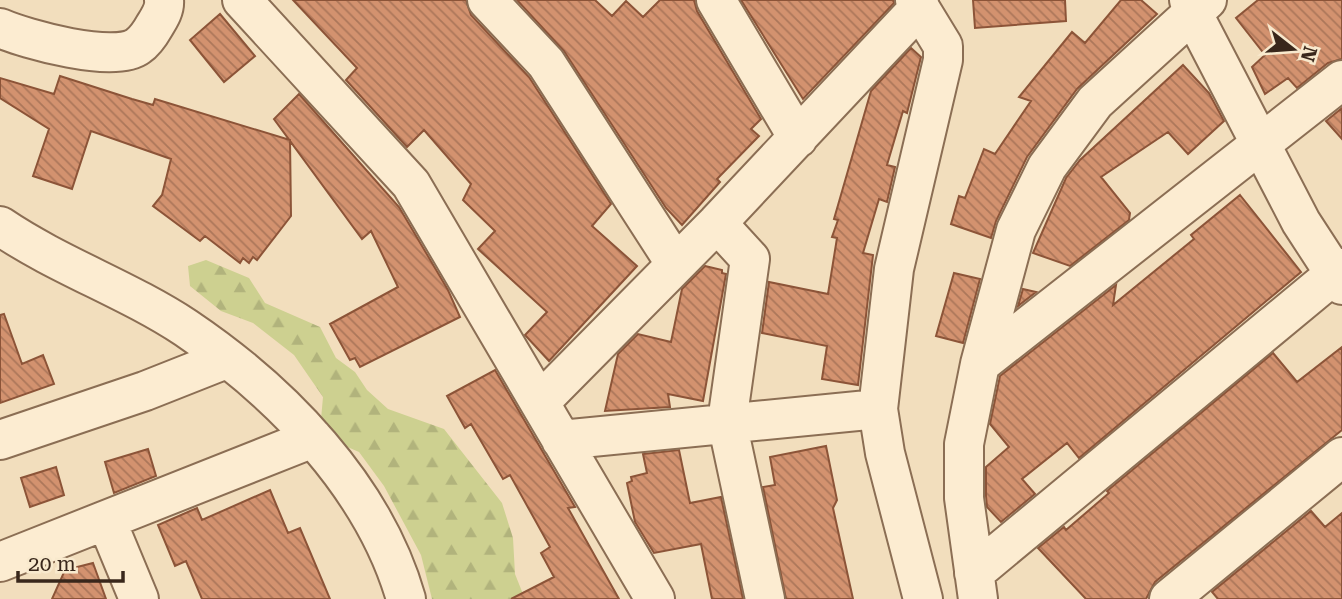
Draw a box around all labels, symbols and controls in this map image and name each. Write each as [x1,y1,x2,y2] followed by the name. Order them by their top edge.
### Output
[1258,14,1328,84] north arrow
[1296,43,1322,65] text: N
[18,540,122,584] scale bar
[28,552,76,576] text: 20 m

